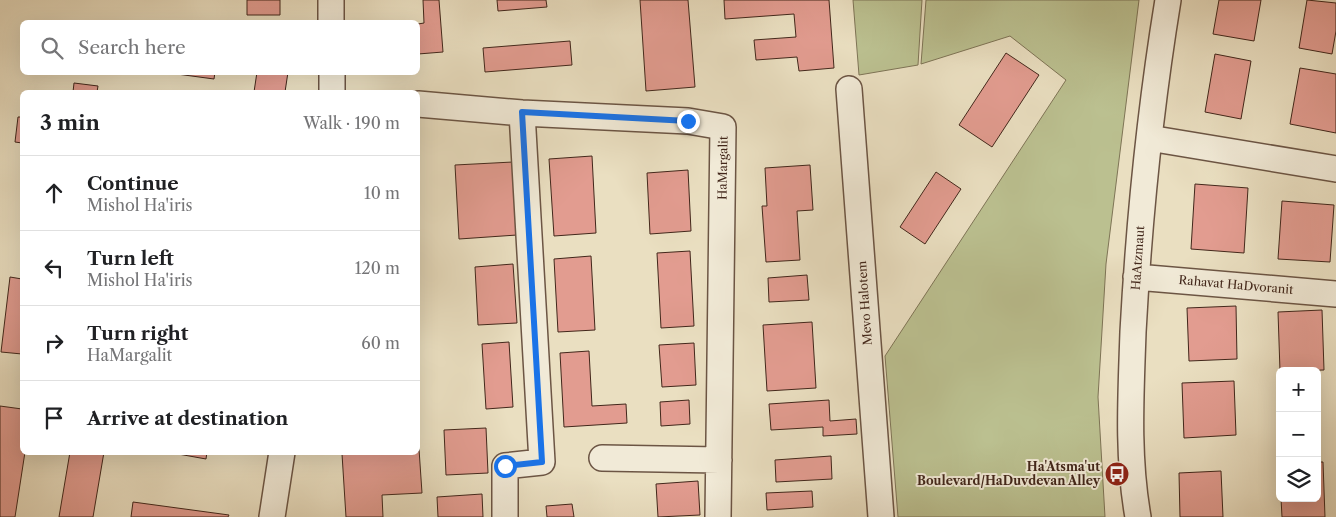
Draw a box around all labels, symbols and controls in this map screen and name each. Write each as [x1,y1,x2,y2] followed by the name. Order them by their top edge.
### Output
[20,20,420,75] search box
[38,34,66,62] icon: search
[78,36,186,59] text: Search here
[40,110,100,135] text: 3 min
[677,110,700,133] route end
[303,113,400,133] text: Walk · 190 m
[714,135,731,200] street label: HaMargalit
[87,172,179,195] text: Continue
[40,179,68,207] icon: ahead
[364,183,400,203] text: 10 m
[87,195,193,215] text: Mishol Ha'iris
[1128,224,1147,291] street label: HaAtzmaut
[87,247,174,270] text: Turn left
[40,254,68,282] icon: left
[355,258,400,278] text: 120 m
[854,260,875,346] street label: Mevo Halotem
[87,270,193,290] text: Mishol Ha'iris
[1178,272,1295,297] street label: Rahavat HaDvoranit
[87,322,188,345] text: Turn right
[40,329,68,357] icon: right
[361,333,400,353] text: 60 m
[87,345,172,365] text: HaMargalit
[1276,367,1321,502] map controls
[1276,367,1321,412] button: +
[40,404,68,432] icon: arrive
[87,407,288,430] text: Arrive at destination
[1276,412,1321,457] button: −
[494,455,517,478] route start
[1276,457,1321,502] button: layers
[917,459,1101,488] place label: Ha'Atsma'ut Boulevard/HaDuvdevan Alley
[1104,461,1130,487] bus stop icon: Ha'Atsma'ut Boulevard/HaDuvdevan Alley

